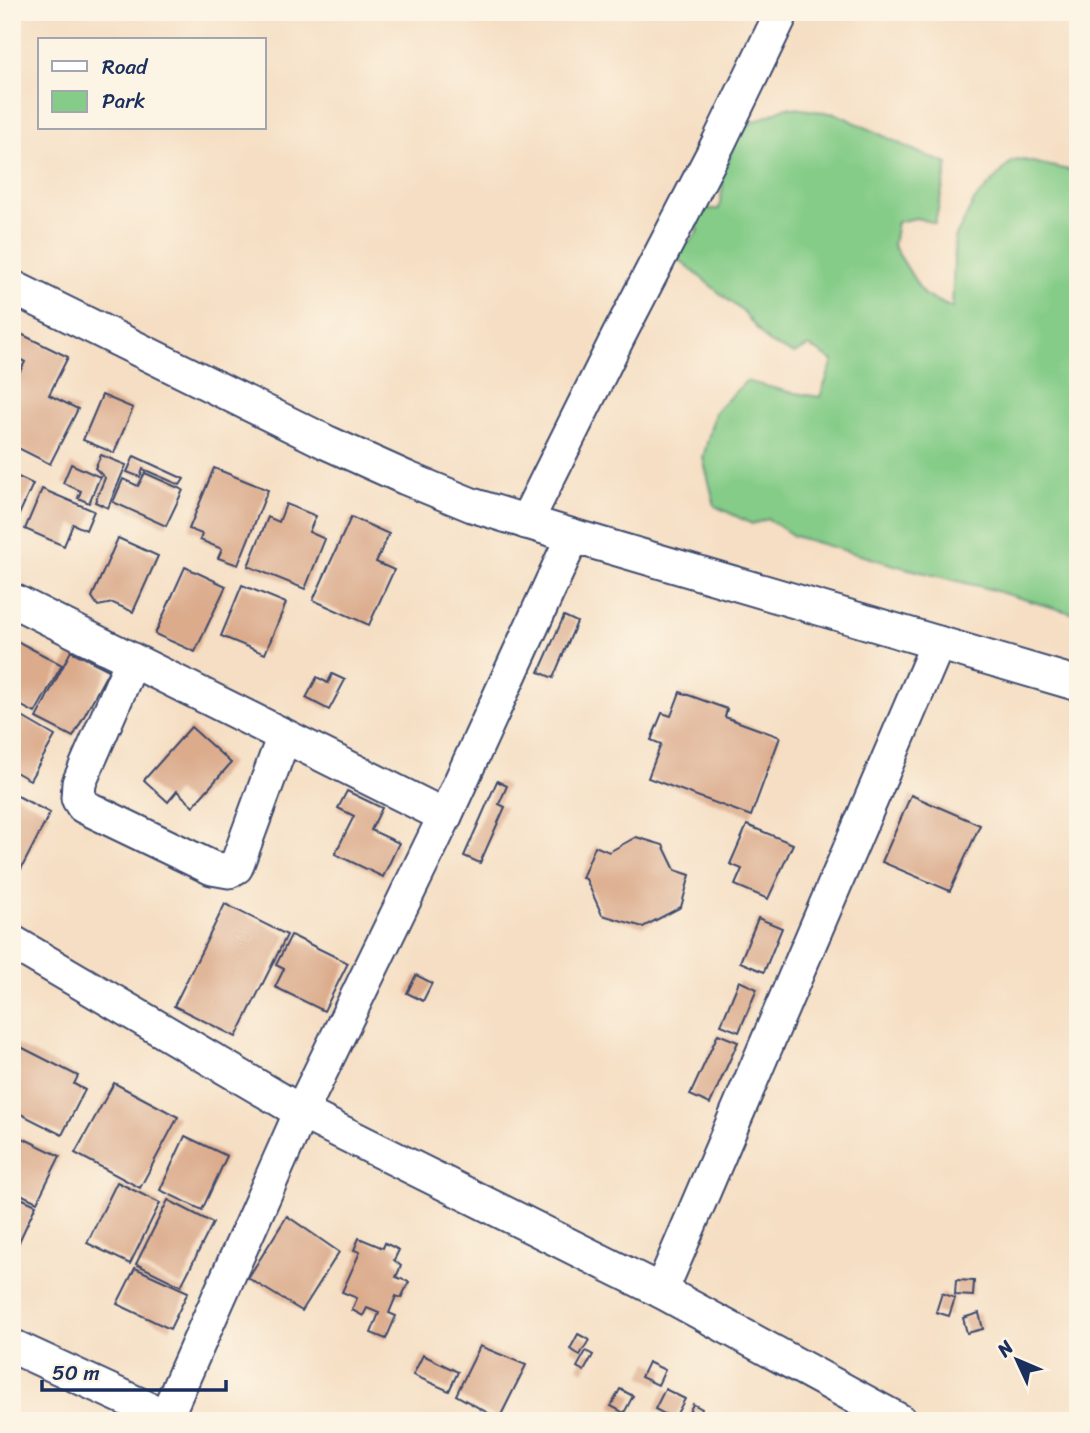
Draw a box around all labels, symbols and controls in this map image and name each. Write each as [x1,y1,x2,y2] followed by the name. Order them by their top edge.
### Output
[38,38,266,130] legend
[102,48,149,86] text: Road
[102,82,145,120] text: Park
[982,1324,1052,1394] north arrow
[988,1332,1022,1365] text: N
[42,1349,226,1393] scale bar
[52,1354,100,1392] text: 50 m

